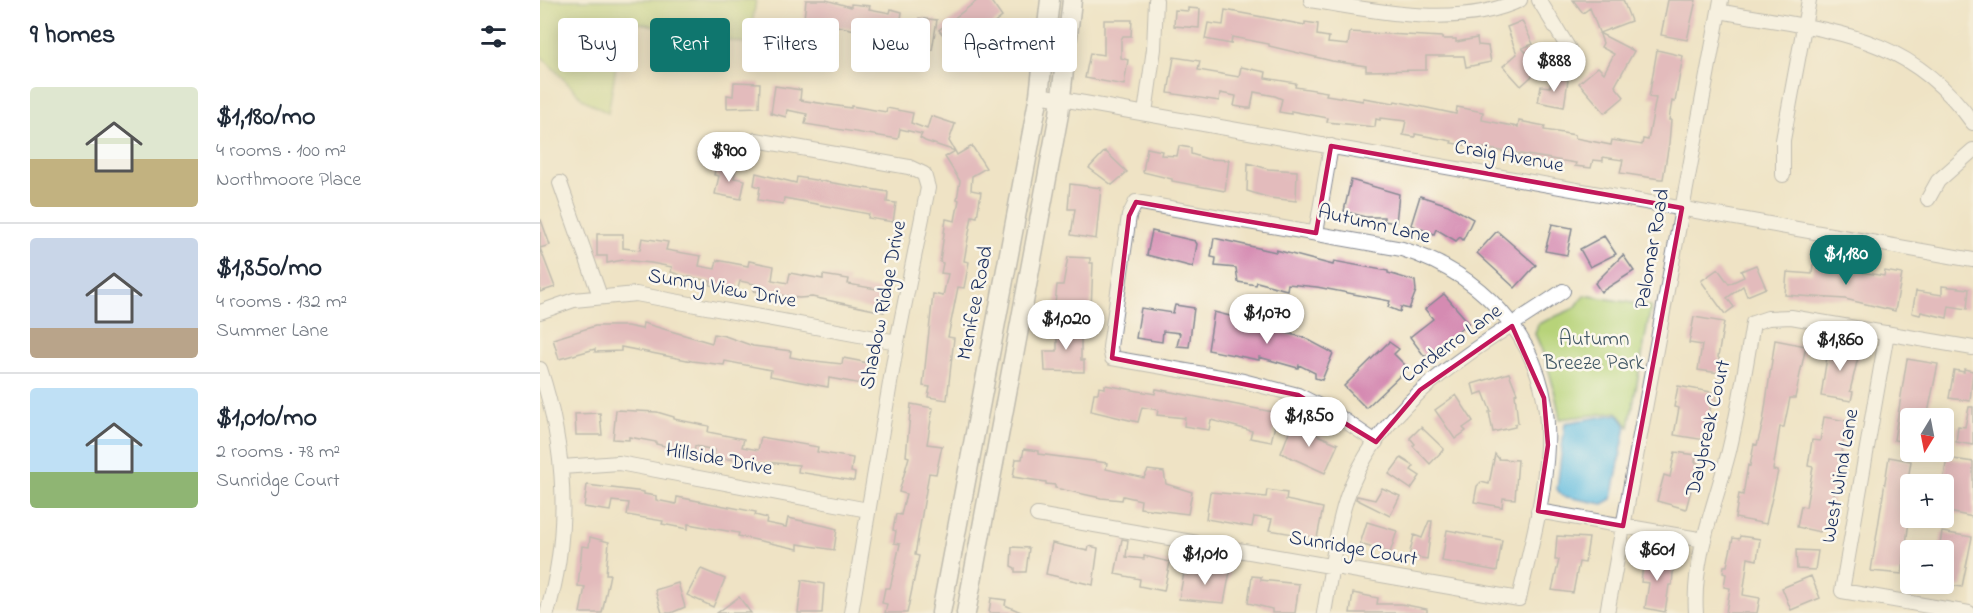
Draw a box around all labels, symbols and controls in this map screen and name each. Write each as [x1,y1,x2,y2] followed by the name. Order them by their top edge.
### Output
[30,17,115,55] text: 9 homes
[558,18,638,72] chip: Buy
[650,18,730,72] chip: Rent
[742,18,839,72] chip: Filters
[851,18,930,72] chip: New
[942,18,1077,72] chip: Apartment
[477,20,510,53] icon: filters
[1518,42,1590,93] pin: $888
[1537,47,1571,76] text: $888
[216,99,315,137] text: $1,180/mo
[78,111,150,183] icon: home
[693,132,765,183] pin: $900
[1452,133,1567,183] street label: Craig Avenue
[216,137,346,166] text: 4 rooms · 100 m²
[711,137,747,166] text: $900
[216,166,361,195] text: Northmoore Place
[1628,186,1678,312] street label: Palomar Road
[1315,197,1434,253] street label: Autumn Lane
[853,217,917,393] street label: Shadow Ridge Drive
[1797,235,1895,286] pin: $1,180
[1824,240,1868,269] text: $1,180
[950,243,1002,363] street label: Menifee Road
[216,250,322,288] text: $1,850/mo
[645,261,799,319] street label: Sunny View Drive
[78,262,150,334] icon: home
[216,288,347,317] text: 4 rooms · 132 m²
[1218,294,1316,345] pin: $1,070
[1395,297,1509,391] street label: Corderro Lane
[1243,299,1291,328] text: $1,070
[1017,300,1115,351] pin: $1,020
[1041,305,1091,334] text: $1,020
[216,317,328,346] text: Summer Lane
[1791,321,1889,372] pin: $1,860
[1543,325,1645,379] park label: Autumn Breeze Park
[1817,326,1863,355] text: $1,860
[1679,357,1741,501] street label: Daybreak Court
[1260,397,1358,448] pin: $1,850
[216,400,317,438] text: $1,010/mo
[1284,402,1334,431] text: $1,850
[1814,406,1868,546] street label: West Wind Lane
[1900,408,1954,462] north arrow
[1900,408,1954,594] map controls
[78,412,150,484] icon: home
[663,436,775,484] street label: Hillside Drive
[216,438,340,467] text: 2 rooms · 78 m²
[216,467,340,496] text: Sunridge Court
[1900,474,1954,528] button: +
[1286,523,1420,577] street label: Sunridge Court
[1621,531,1693,582] pin: $601
[1156,535,1254,586] pin: $1,010
[1639,536,1675,565] text: $601
[1182,540,1228,569] text: $1,010
[1900,540,1954,594] button: −

